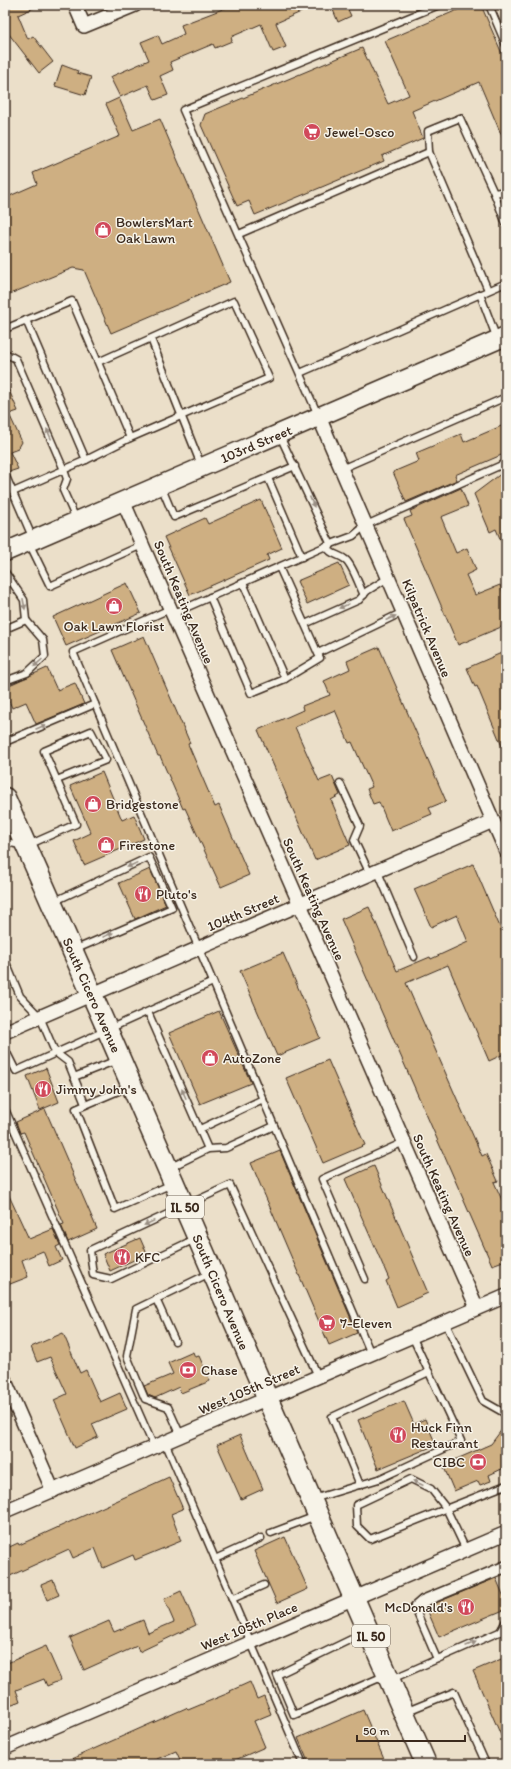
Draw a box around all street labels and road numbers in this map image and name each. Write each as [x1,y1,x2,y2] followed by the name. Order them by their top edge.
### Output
[218,422,295,467] street label: 103rd Street
[150,538,217,667] street label: South Keating Avenue
[398,576,455,680] street label: Kilpatrick Avenue
[279,835,348,964] street label: South Keating Avenue
[205,890,282,935] street label: 104th Street
[58,935,125,1056] street label: South Cicero Avenue
[409,1131,478,1260] street label: South Keating Avenue
[166,1196,204,1218] road number: IL 50
[188,1232,253,1353] street label: South Cicero Avenue
[196,1360,302,1418] street label: West 105th Street
[198,1598,301,1655] street label: West 105th Place
[352,1625,390,1647] road number: IL 50

